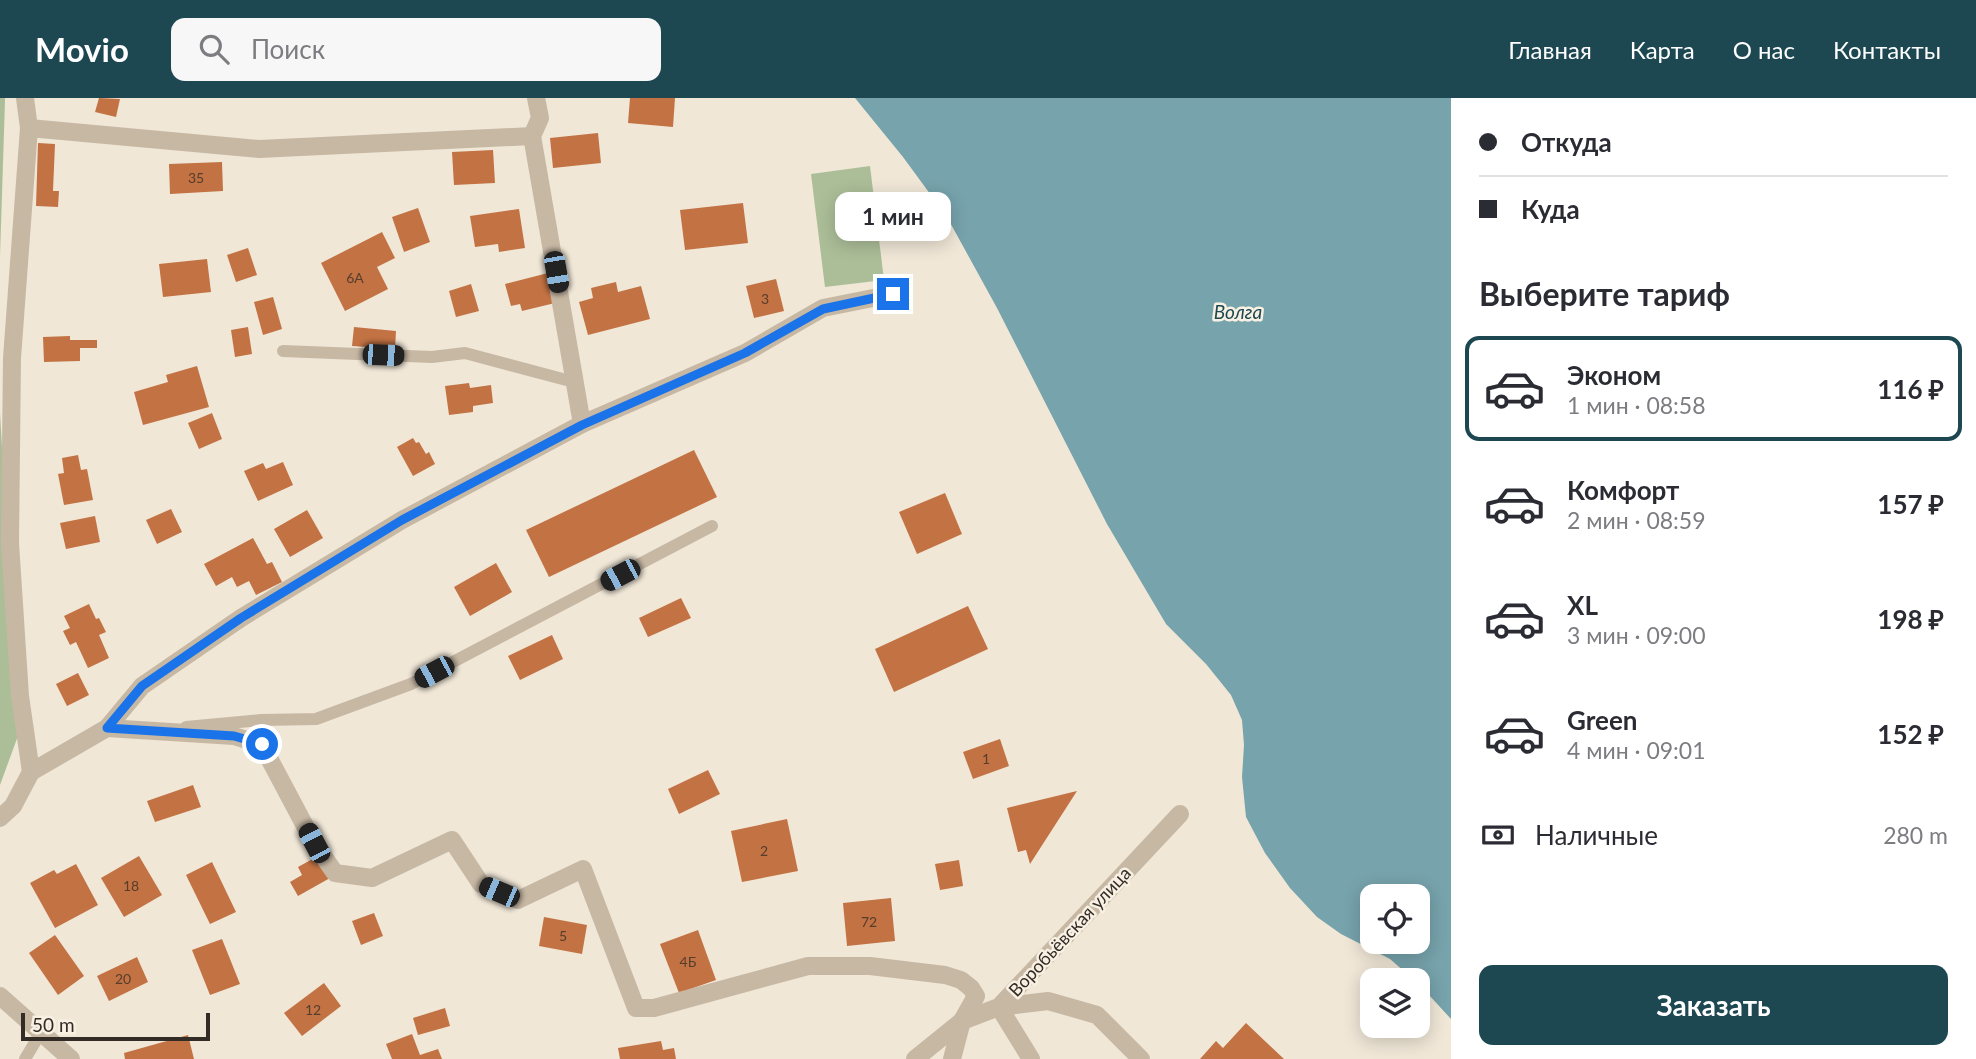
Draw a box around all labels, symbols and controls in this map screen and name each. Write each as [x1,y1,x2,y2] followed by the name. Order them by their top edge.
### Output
[171,18,661,81] search box
[35,29,129,69] text: Movio
[195,30,233,68] icon: search
[251,33,325,65] text: Поиск
[1508,35,1592,64] text: Главная
[1630,35,1695,64] text: Карта
[1733,35,1795,64] text: О нас
[1833,35,1941,64] text: Контакты
[1521,126,1612,158] text: Откуда
[188,169,204,186] house number: 35
[835,192,951,242] callout: 1 мин
[1521,193,1580,225] text: Куда
[862,202,924,230] text: 1 мин
[543,249,570,295] car
[346,269,364,286] house number: 6А
[1479,274,1730,313] text: Выберите тариф
[877,278,909,310] route end
[761,290,769,307] house number: 3
[1214,300,1262,323] water label: Волга
[362,344,405,366] car
[1483,357,1546,420] icon: car
[1567,359,1661,391] text: Эконом
[1877,373,1944,405] text: 116 ₽
[1567,391,1706,419] text: 1 мин · 08:58
[1483,472,1546,535] icon: car
[1567,474,1679,506] text: Комфорт
[1877,488,1944,520] text: 157 ₽
[1567,506,1706,534] text: 2 мин · 08:59
[597,556,644,594] car
[1483,587,1546,650] icon: car
[1567,589,1598,621] text: XL
[1877,603,1944,635] text: 198 ₽
[1567,621,1706,649] text: 3 мин · 09:00
[411,653,458,691] car
[1483,702,1546,765] icon: car
[1567,704,1637,736] text: Green
[1877,718,1944,750] text: 152 ₽
[246,728,278,760] route start
[1567,736,1706,764] text: 4 мин · 09:01
[982,750,990,767] house number: 1
[1479,816,1517,854] icon: cash
[1535,819,1658,851] text: Наличные
[295,820,334,866] car
[1883,821,1948,849] text: 280 m
[760,842,768,859] house number: 2
[1004,862,1135,1001] street label: Воробьёвская улица
[476,874,523,910] car
[123,877,139,894] house number: 18
[1360,884,1430,1038] map controls
[1360,884,1430,954] button: locate
[861,913,877,930] house number: 72
[559,927,567,944] house number: 5
[680,953,697,970] house number: 4Б
[1479,965,1948,1045] button: Заказать
[1360,968,1430,1038] button: layers
[115,970,131,987] house number: 20
[305,1001,321,1018] house number: 12
[21,1010,210,1042] scale bar
[32,1013,75,1036] text: 50 m

